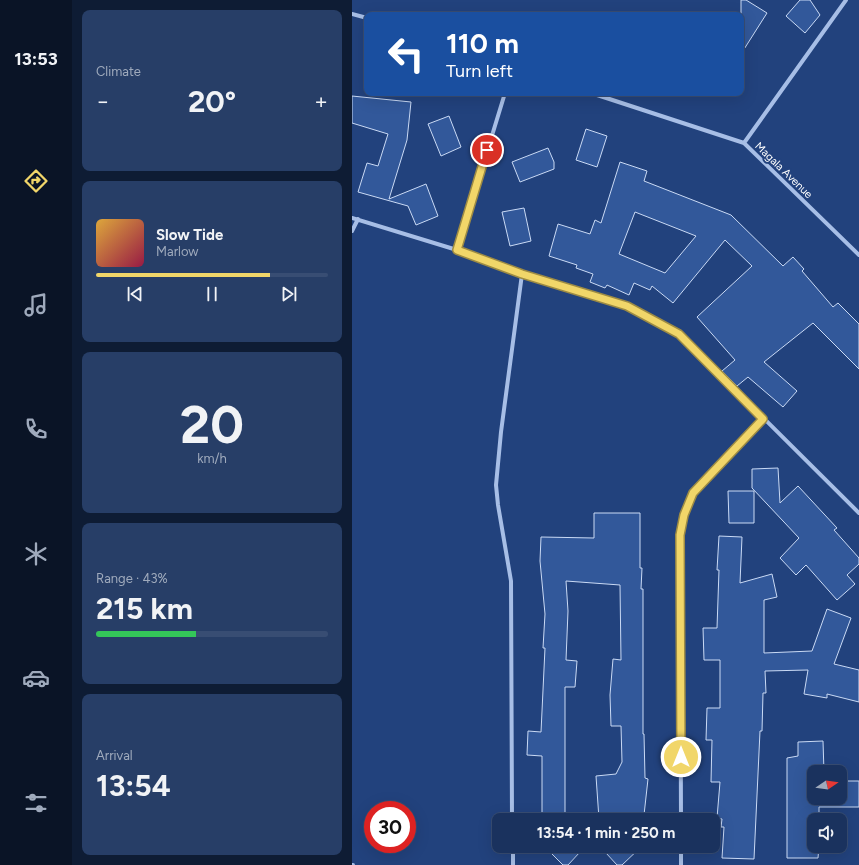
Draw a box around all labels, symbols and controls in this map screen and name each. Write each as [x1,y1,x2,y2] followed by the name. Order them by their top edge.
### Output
[446,26,519,60] text: 110 m
[380,28,432,80] icon: left
[14,48,58,70] text: 13:53
[446,60,513,82] text: Turn left
[96,64,141,79] text: Climate
[188,83,236,120] text: 20°
[96,88,110,115] text: −
[314,88,328,115] text: +
[470,133,504,167] pin
[476,139,498,161] icon: arrive
[752,140,815,201] street label: Magala Avenue
[22,167,50,195] icon: directions
[156,226,223,244] text: Slow Tide
[156,244,198,259] text: Marlow
[124,283,146,305] icon: previous
[201,283,223,305] icon: pause
[278,283,300,305] icon: next
[22,291,50,319] icon: music
[180,394,244,456] text: 20
[22,415,50,443] icon: phone
[197,451,227,466] text: km/h
[22,540,50,568] icon: climate
[96,571,168,586] text: Range · 43%
[96,590,193,627] text: 215 km
[22,664,50,692] icon: car
[660,736,702,778] position arrow
[96,748,133,763] text: Arrival
[807,765,847,805] north arrow
[807,765,847,853] map controls
[96,767,171,804] text: 13:54
[22,789,50,817] icon: filters
[364,801,416,853] speed limit sign: 30
[807,813,847,853] button: sound
[537,824,675,842] text: 13:54 · 1 min · 250 m

